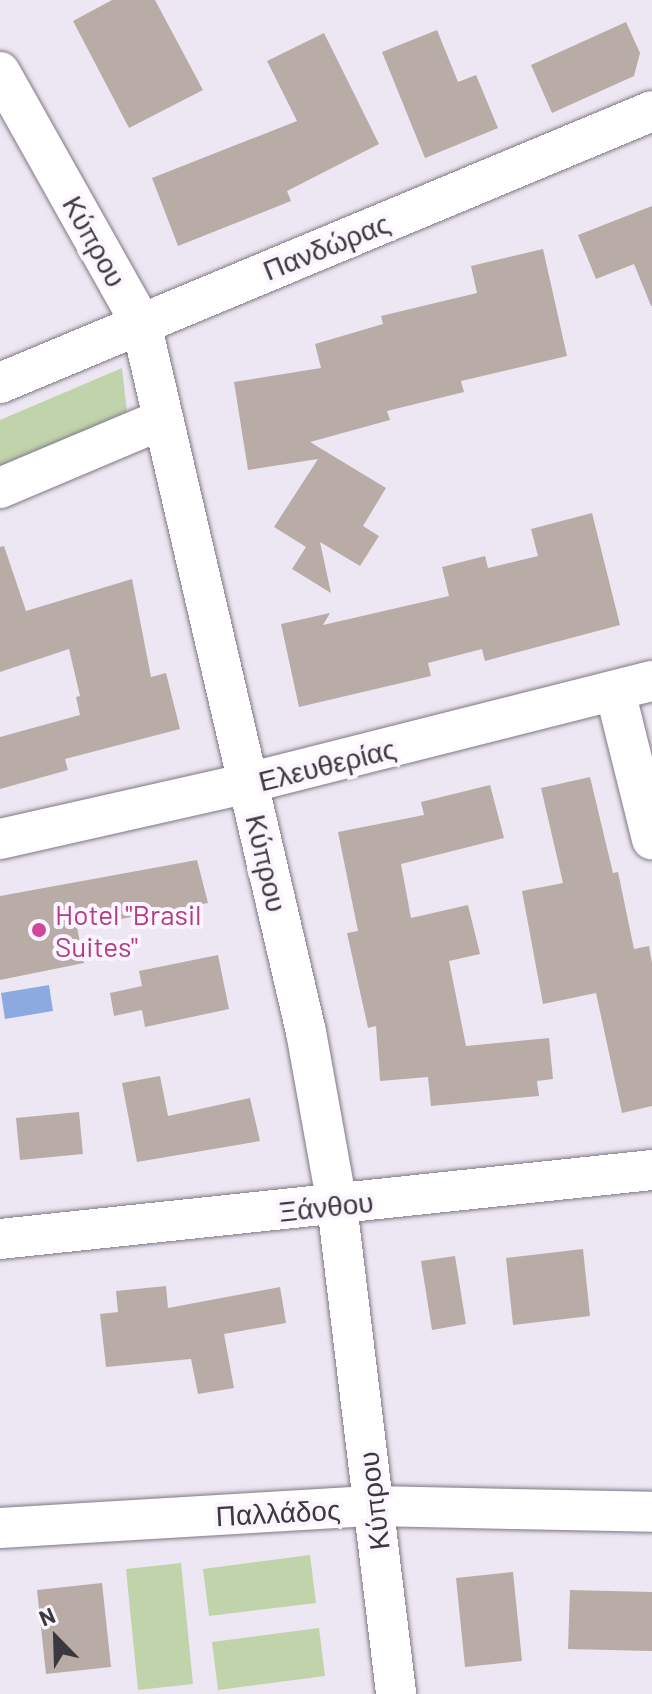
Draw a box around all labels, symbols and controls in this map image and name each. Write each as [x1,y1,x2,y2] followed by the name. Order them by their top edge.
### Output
[56,190,134,292] street label: Κύπρου
[258,205,394,287] street label: Πανδώρας
[255,731,399,797] street label: Ελευθερίας
[240,811,294,915] street label: Κύπρου
[55,897,202,963] place label: Hotel "Brasil Suites"
[30,921,48,939] marker: Hotel "Brasil Suites"
[277,1184,375,1228] street label: Ξάνθου
[350,1450,396,1552] street label: Κύπρου
[215,1492,341,1532] street label: Παλλάδος
[16,1598,96,1678] north arrow
[35,1601,58,1631] text: N

